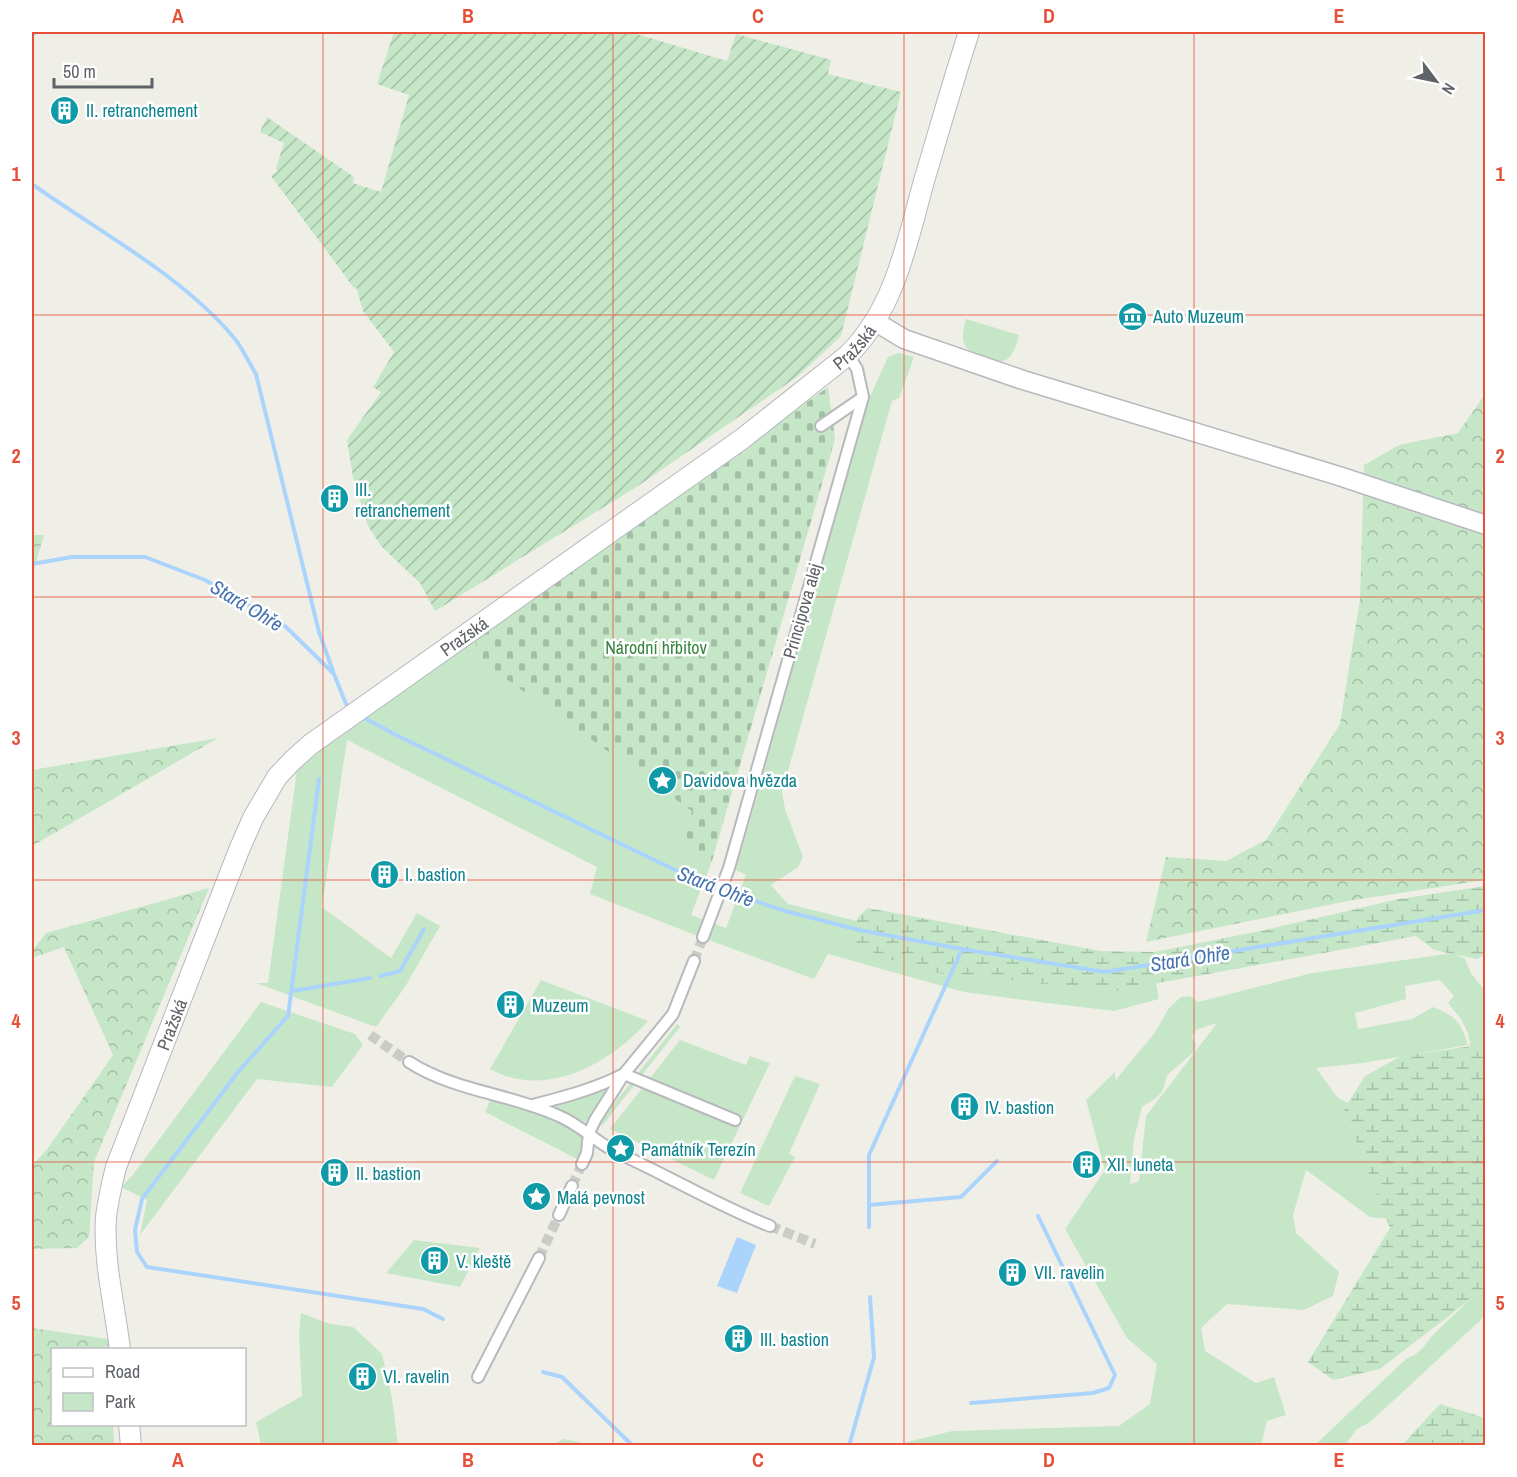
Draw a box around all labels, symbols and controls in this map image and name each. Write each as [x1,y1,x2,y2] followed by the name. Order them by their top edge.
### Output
[172,2,184,29] text: A
[462,2,474,29] text: B
[752,2,764,29] text: C
[1043,2,1055,29] text: D
[1334,2,1345,29] text: E
[54,51,152,89] scale bar
[1406,51,1466,111] north arrow
[63,59,96,84] text: 50 m
[1437,79,1461,99] text: N
[49,94,81,126] building icon: II. retranchement
[86,98,198,123] place label: II. retranchement
[11,160,21,187] text: 1
[1495,160,1505,187] text: 1
[1116,300,1148,332] museum icon: Auto Muzeum
[1152,304,1244,329] place label: Auto Muzeum
[827,320,882,375] street label: Pražská
[11,442,21,469] text: 2
[1495,442,1505,469] text: 2
[355,477,450,523] place label: III. retranchement
[318,483,350,515] building icon: III. retranchement
[777,561,827,661] street label: Principova alej
[206,573,288,637] water label: Stará Ohře
[435,610,493,662] street label: Pražská
[605,635,707,660] park label: Národní hřbitov
[11,724,21,751] text: 3
[1495,724,1505,751] text: 3
[646,764,678,796] place icon: Davidova hvězda
[683,768,797,793] place label: Davidova hvězda
[368,858,400,890] building icon: I. bastion
[674,859,758,913] water label: Stará Ohře
[405,862,466,887] place label: I. bastion
[1148,938,1232,978] water label: Stará Ohře
[495,989,527,1021] building icon: Muzeum
[532,993,589,1018] place label: Muzeum
[150,995,193,1054] street label: Pražská
[11,1007,21,1034] text: 4
[1495,1007,1505,1034] text: 4
[948,1091,980,1123] building icon: IV. bastion
[985,1095,1054,1120] place label: IV. bastion
[604,1133,636,1165] place icon: Památník Terezín
[641,1137,756,1162] place label: Památník Terezín
[1070,1148,1102,1180] building icon: XII. luneta
[1107,1152,1173,1177] place label: XII. luneta
[319,1157,351,1189] building icon: II. bastion
[356,1161,421,1186] place label: II. bastion
[520,1181,552,1213] place icon: Malá pevnost
[557,1185,645,1210] place label: Malá pevnost
[419,1245,451,1277] building icon: V. kleště
[456,1249,511,1274] place label: V. kleště
[997,1256,1029,1288] building icon: VII. ravelin
[1034,1260,1105,1285] place label: VII. ravelin
[11,1289,21,1316] text: 5
[1495,1289,1505,1316] text: 5
[723,1323,755,1355] building icon: III. bastion
[760,1327,829,1352] place label: III. bastion
[51,1348,246,1426] legend
[105,1359,140,1384] text: Road
[346,1360,378,1392] building icon: VI. ravelin
[383,1364,449,1389] place label: VI. ravelin
[105,1389,136,1414] text: Park
[172,1446,184,1473] text: A
[462,1446,474,1473] text: B
[752,1446,764,1473] text: C
[1043,1446,1055,1473] text: D
[1334,1446,1345,1473] text: E

